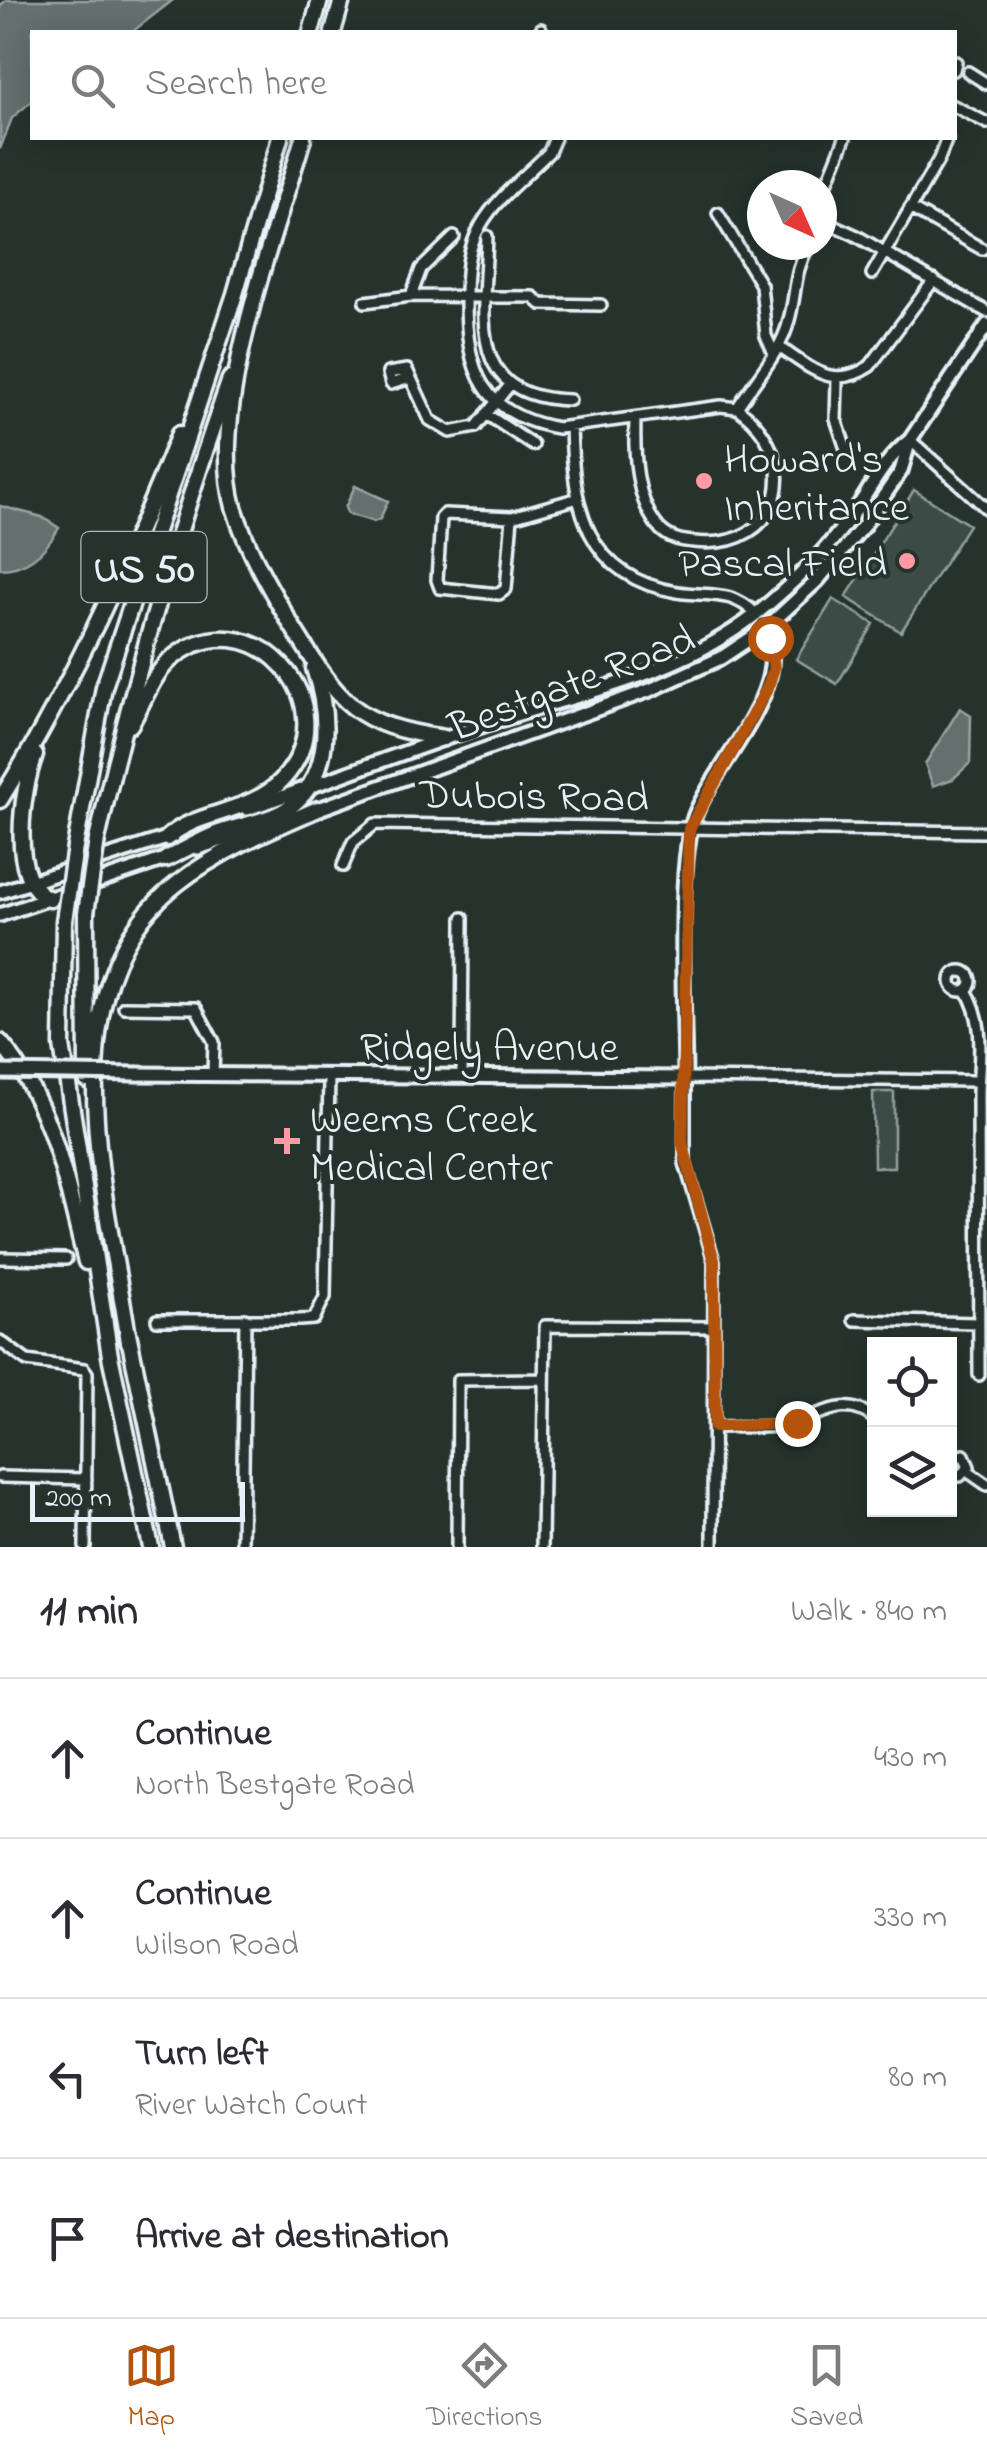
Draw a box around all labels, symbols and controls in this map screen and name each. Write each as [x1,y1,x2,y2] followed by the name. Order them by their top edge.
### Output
[30,30,957,140] search box
[145,57,327,113] text: Search here
[65,58,120,113] icon: search
[747,170,837,260] north arrow
[724,431,909,540] place label: Howard's Inheritance
[693,470,715,492] marker: Howard's Inheritance
[82,532,206,602] road number: US 50
[678,535,887,596] place label: Pascal Field
[896,550,918,572] marker: Pascal Field
[440,610,704,760] street label: Bestgate Road
[748,616,794,662] route start
[418,766,649,831] street label: Dubois Road
[360,1019,618,1080] street label: Ridgely Avenue
[310,1091,554,1200] place label: Weems Creek Medical Center
[274,1128,300,1154] marker: Weems Creek Medical Center
[867,1337,957,1517] map controls
[867,1337,957,1427] button: locate
[775,1401,821,1447] route end
[867,1427,957,1517] button: layers
[30,1477,245,1522] scale bar
[45,1479,112,1520] text: 200 m
[40,1582,138,1643] text: 11 min
[791,1589,947,1636] text: Walk · 840 m
[135,1707,271,1763] text: Continue
[40,1731,95,1786] icon: ahead
[874,1735,947,1782] text: 430 m
[135,1763,414,1810] text: North Bestgate Road
[135,1867,271,1923] text: Continue
[40,1891,95,1946] icon: ahead
[874,1895,947,1942] text: 330 m
[135,1923,299,1970] text: Wilson Road
[135,2027,268,2083] text: Turn left
[40,2051,95,2106] icon: left
[888,2055,947,2102] text: 80 m
[135,2083,367,2130] text: River Watch Court
[135,2210,449,2266] text: Arrive at destination
[40,2211,95,2266] icon: arrive
[124,2338,179,2439] tab: Map
[426,2338,543,2439] tab: Directions
[790,2338,863,2439] tab: Saved

